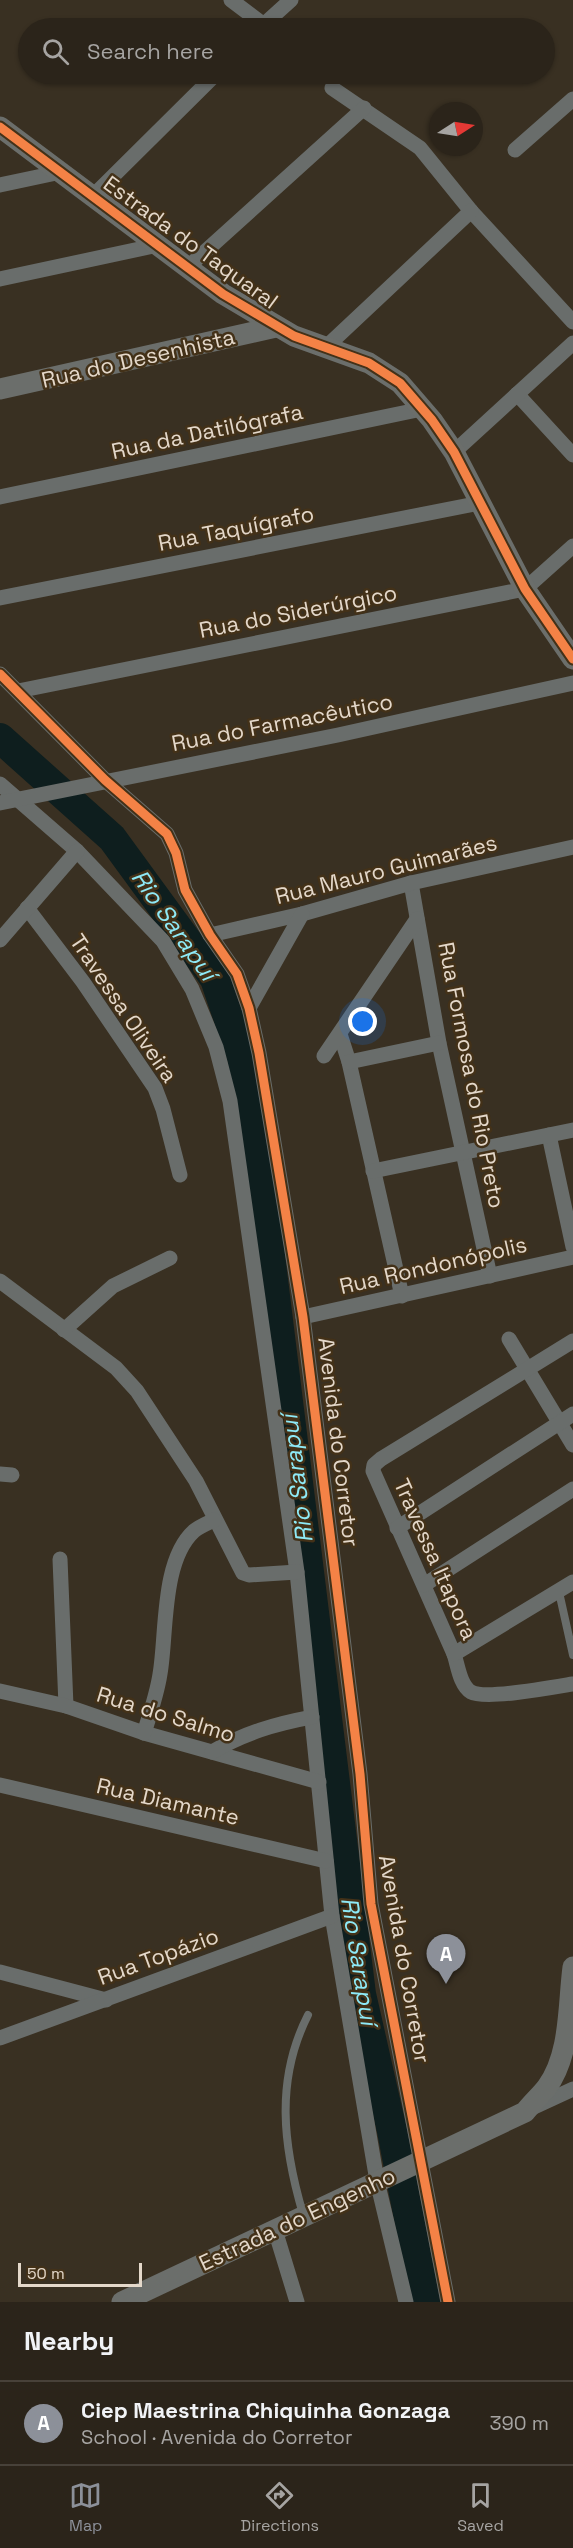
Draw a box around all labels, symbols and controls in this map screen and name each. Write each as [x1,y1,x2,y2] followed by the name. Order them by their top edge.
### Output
[18,18,555,84] search box
[39,35,72,68] icon: search
[87,37,214,65] text: Search here
[429,102,483,156] north arrow
[98,169,284,315] street label: Estrada do Taquaral
[39,322,238,394] street label: Rua do Desenhista
[109,397,306,465] street label: Rua da Datilógrafa
[156,499,316,557] street label: Rua Taquígrafo
[197,578,399,644] street label: Rua do Siderúrgico
[169,687,395,757] street label: Rua do Farmacêutico
[272,828,500,910] street label: Rua Mauro Guimarães
[125,863,226,990] water label: Rio Sarapuí
[64,928,184,1088] street label: Travessa Oliveira
[432,940,512,1210] street label: Rua Formosa do Rio Preto
[348,1007,377,1036] your location
[337,1230,529,1300] street label: Rua Rondonópolis
[312,1336,366,1548] street label: Avenida do Corretor
[273,1409,320,1545] water label: Rio Sarapuí
[388,1474,484,1644] street label: Travessa Itapora
[93,1680,239,1748] street label: Rua do Salmo
[94,1771,242,1831] street label: Rua Diamante
[373,1853,437,2065] street label: Avenida do Corretor
[334,1895,386,2031] water label: Rio Sarapuí
[94,1921,222,1991] street label: Rua Topázio
[426,1934,466,1984] pin: A
[194,2161,400,2277] street label: Estrada do Engenho
[18,2260,142,2288] scale bar
[27,2263,65,2284] text: 50 m
[24,2324,114,2358] text: Nearby
[81,2396,450,2424] text: Ciep Maestrina Chiquinha Gonzaga
[37,2410,50,2436] text: A
[490,2410,549,2436] text: 390 m
[81,2424,352,2450] text: School · Avenida do Corretor
[69,2479,102,2536] tab: Map
[241,2479,319,2536] tab: Directions
[457,2479,504,2536] tab: Saved

